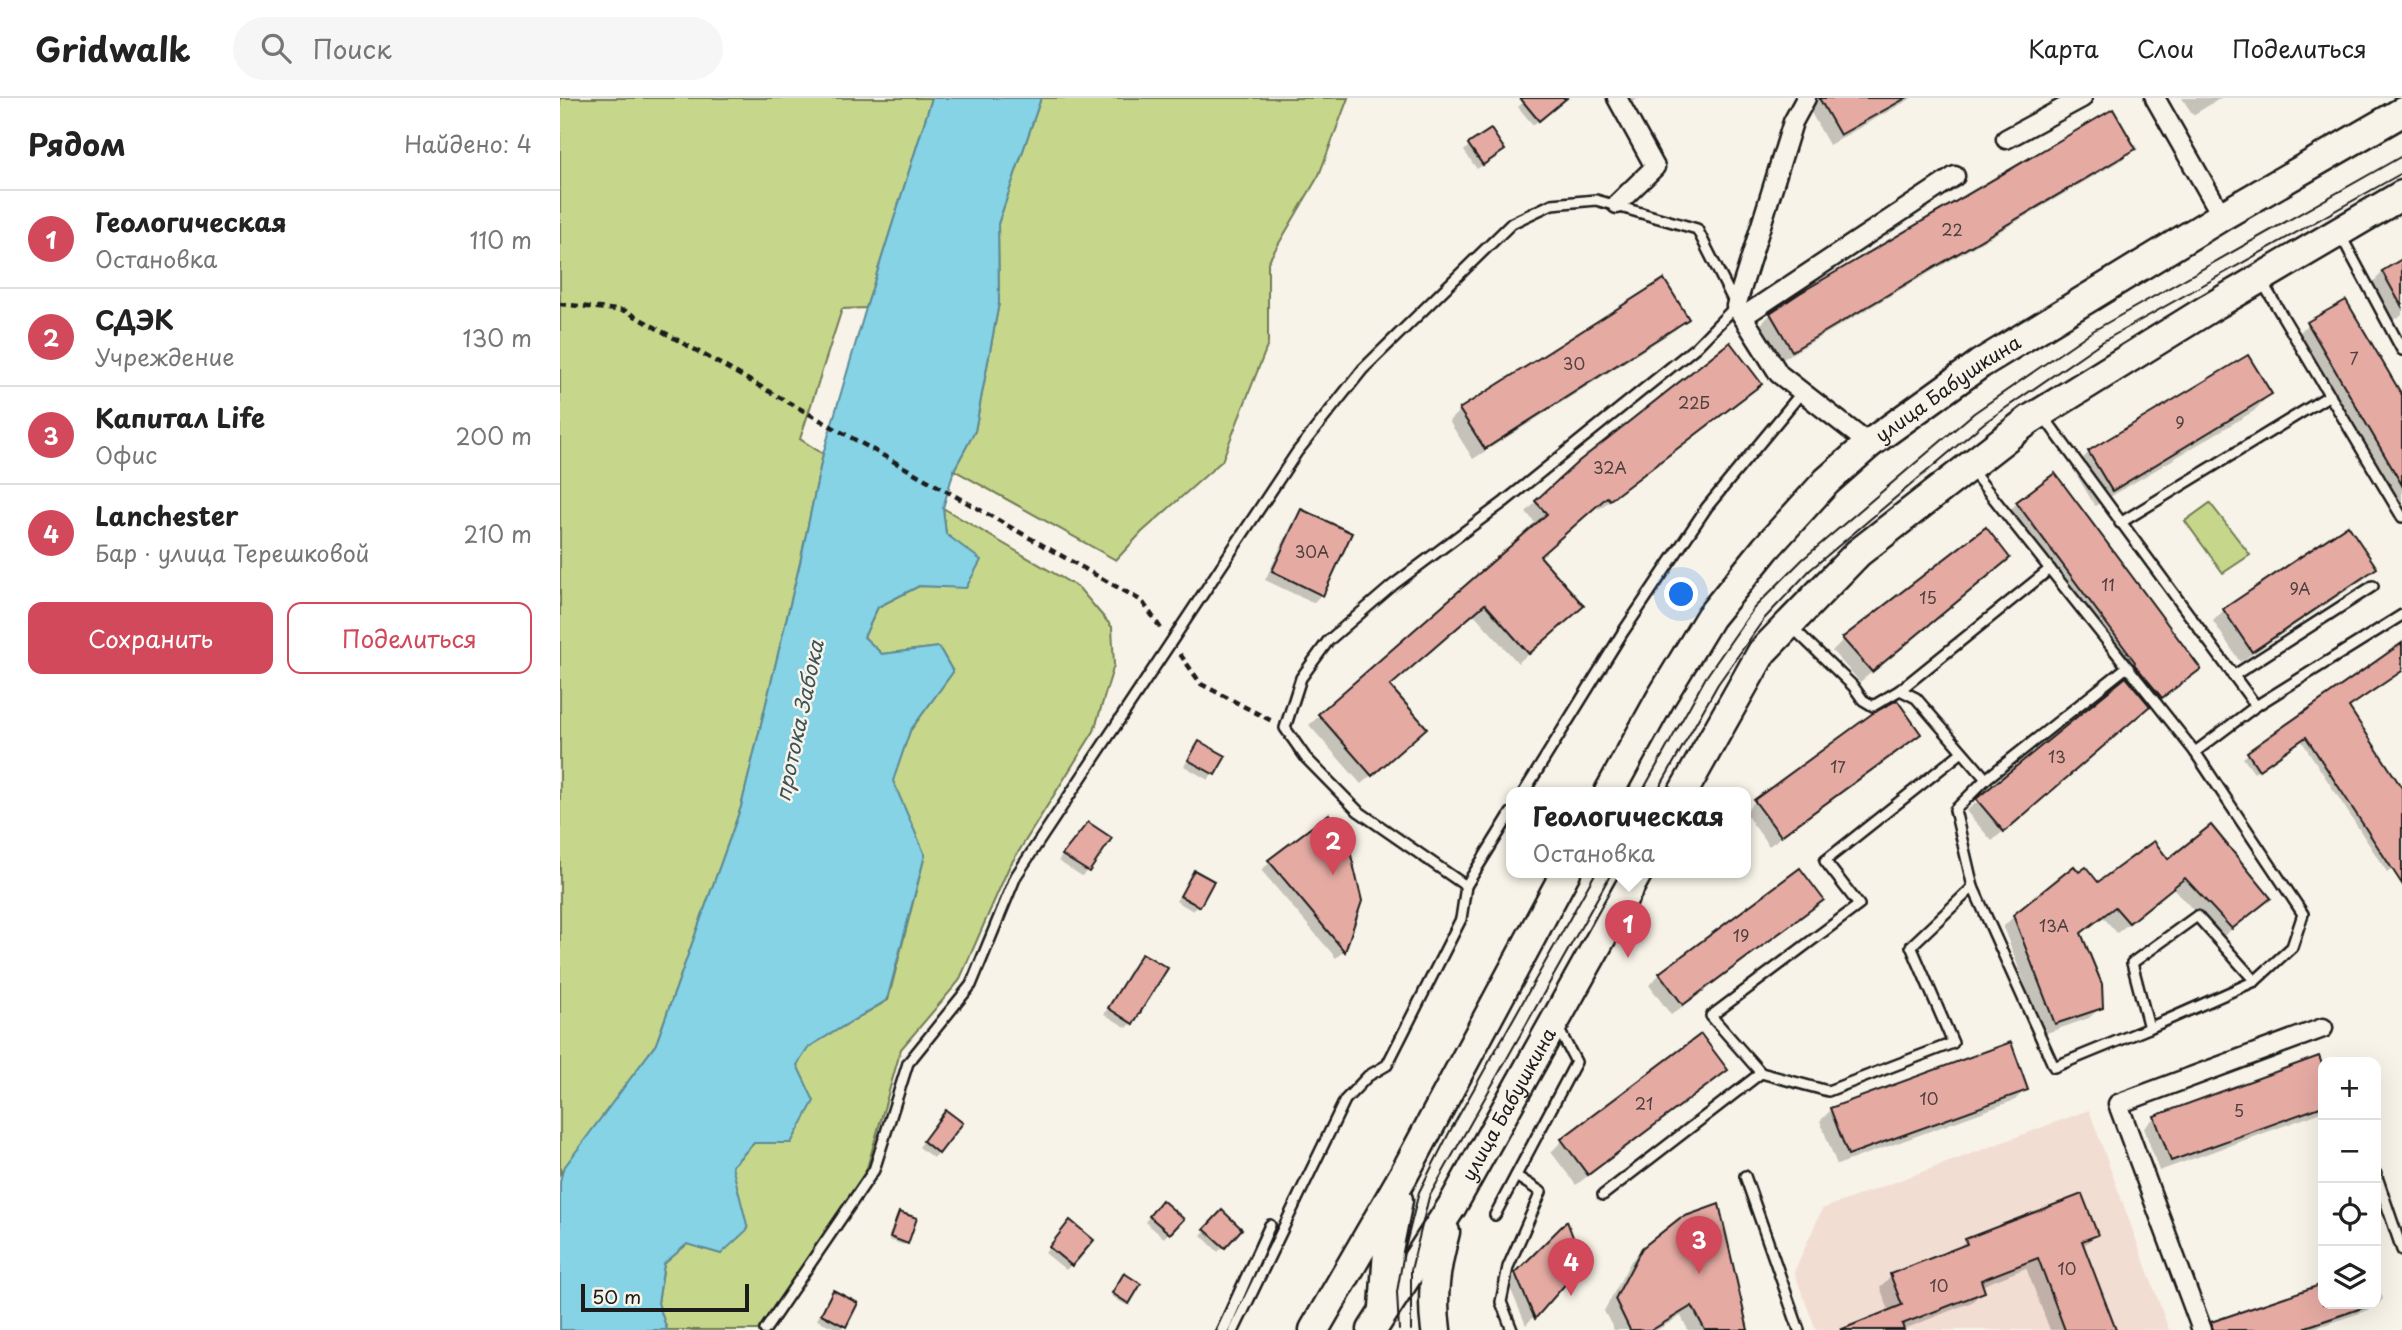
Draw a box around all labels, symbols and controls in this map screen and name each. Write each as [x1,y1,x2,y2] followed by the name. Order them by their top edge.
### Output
[233,17,723,80] search box
[35,23,191,73] text: Gridwalk
[257,29,295,67] icon: search
[313,29,392,68] text: Поиск
[2028,30,2099,66] text: Карта
[2137,30,2194,66] text: Слои
[2232,30,2367,66] text: Поделиться
[28,121,126,166] text: Рядом
[404,126,532,161] text: Найдено: 4
[95,202,287,241] text: Геологическая
[1941,217,1963,241] house number: 22
[46,222,57,257] text: 1
[470,222,532,257] text: 110 m
[95,241,217,276] text: Остановка
[95,300,174,339] text: СДЭК
[43,320,59,355] text: 2
[462,320,532,355] text: 130 m
[1869,327,2026,448] street label: улица Бабушкина
[95,339,235,374] text: Учреждение
[2349,346,2359,370] house number: 7
[1563,351,1585,375] house number: 30
[1678,390,1710,414] house number: 22Б
[95,398,265,437] text: Капитал Life
[2175,410,2185,434] house number: 9
[43,418,59,453] text: 3
[455,418,532,453] text: 200 m
[95,437,157,472] text: Офис
[1593,455,1627,479] house number: 32А
[95,496,239,535] text: Lanchester
[43,516,59,551] text: 4
[464,516,532,551] text: 210 m
[95,535,369,570] text: Бар · улица Терешковой
[1295,539,1329,563] house number: 30А
[2101,572,2115,596] house number: 11
[2289,576,2311,600] house number: 9А
[1664,577,1698,611] your location
[1919,585,1937,609] house number: 15
[28,602,273,674] button: Сохранить
[287,602,532,674] button: Поделиться
[765,636,831,804] water label: протока Забока
[2048,744,2066,768] house number: 13
[1830,754,1846,778] house number: 17
[1506,787,1751,878] popup
[1533,796,1724,835] text: Геологическая
[1310,817,1356,875] pin: 2
[1533,835,1655,870] text: Остановка
[1605,900,1651,958] pin: 1
[2039,913,2069,937] house number: 13А
[1733,923,1749,947] house number: 19
[1454,1022,1562,1186] street label: улица Бабушкина
[2318,1057,2381,1309] map controls
[2318,1057,2381,1120] button: +
[1920,1086,1938,1110] house number: 10
[1635,1091,1653,1115] house number: 21
[2234,1098,2244,1122] house number: 5
[2318,1120,2381,1183] button: −
[2318,1183,2381,1246] button: locate
[1676,1216,1722,1274] pin: 3
[1548,1238,1594,1296] pin: 4
[2318,1246,2381,1309] button: layers
[2058,1256,2076,1280] house number: 10
[1930,1273,1948,1297] house number: 10
[581,1281,749,1313] scale bar
[592,1282,641,1310] text: 50 m

